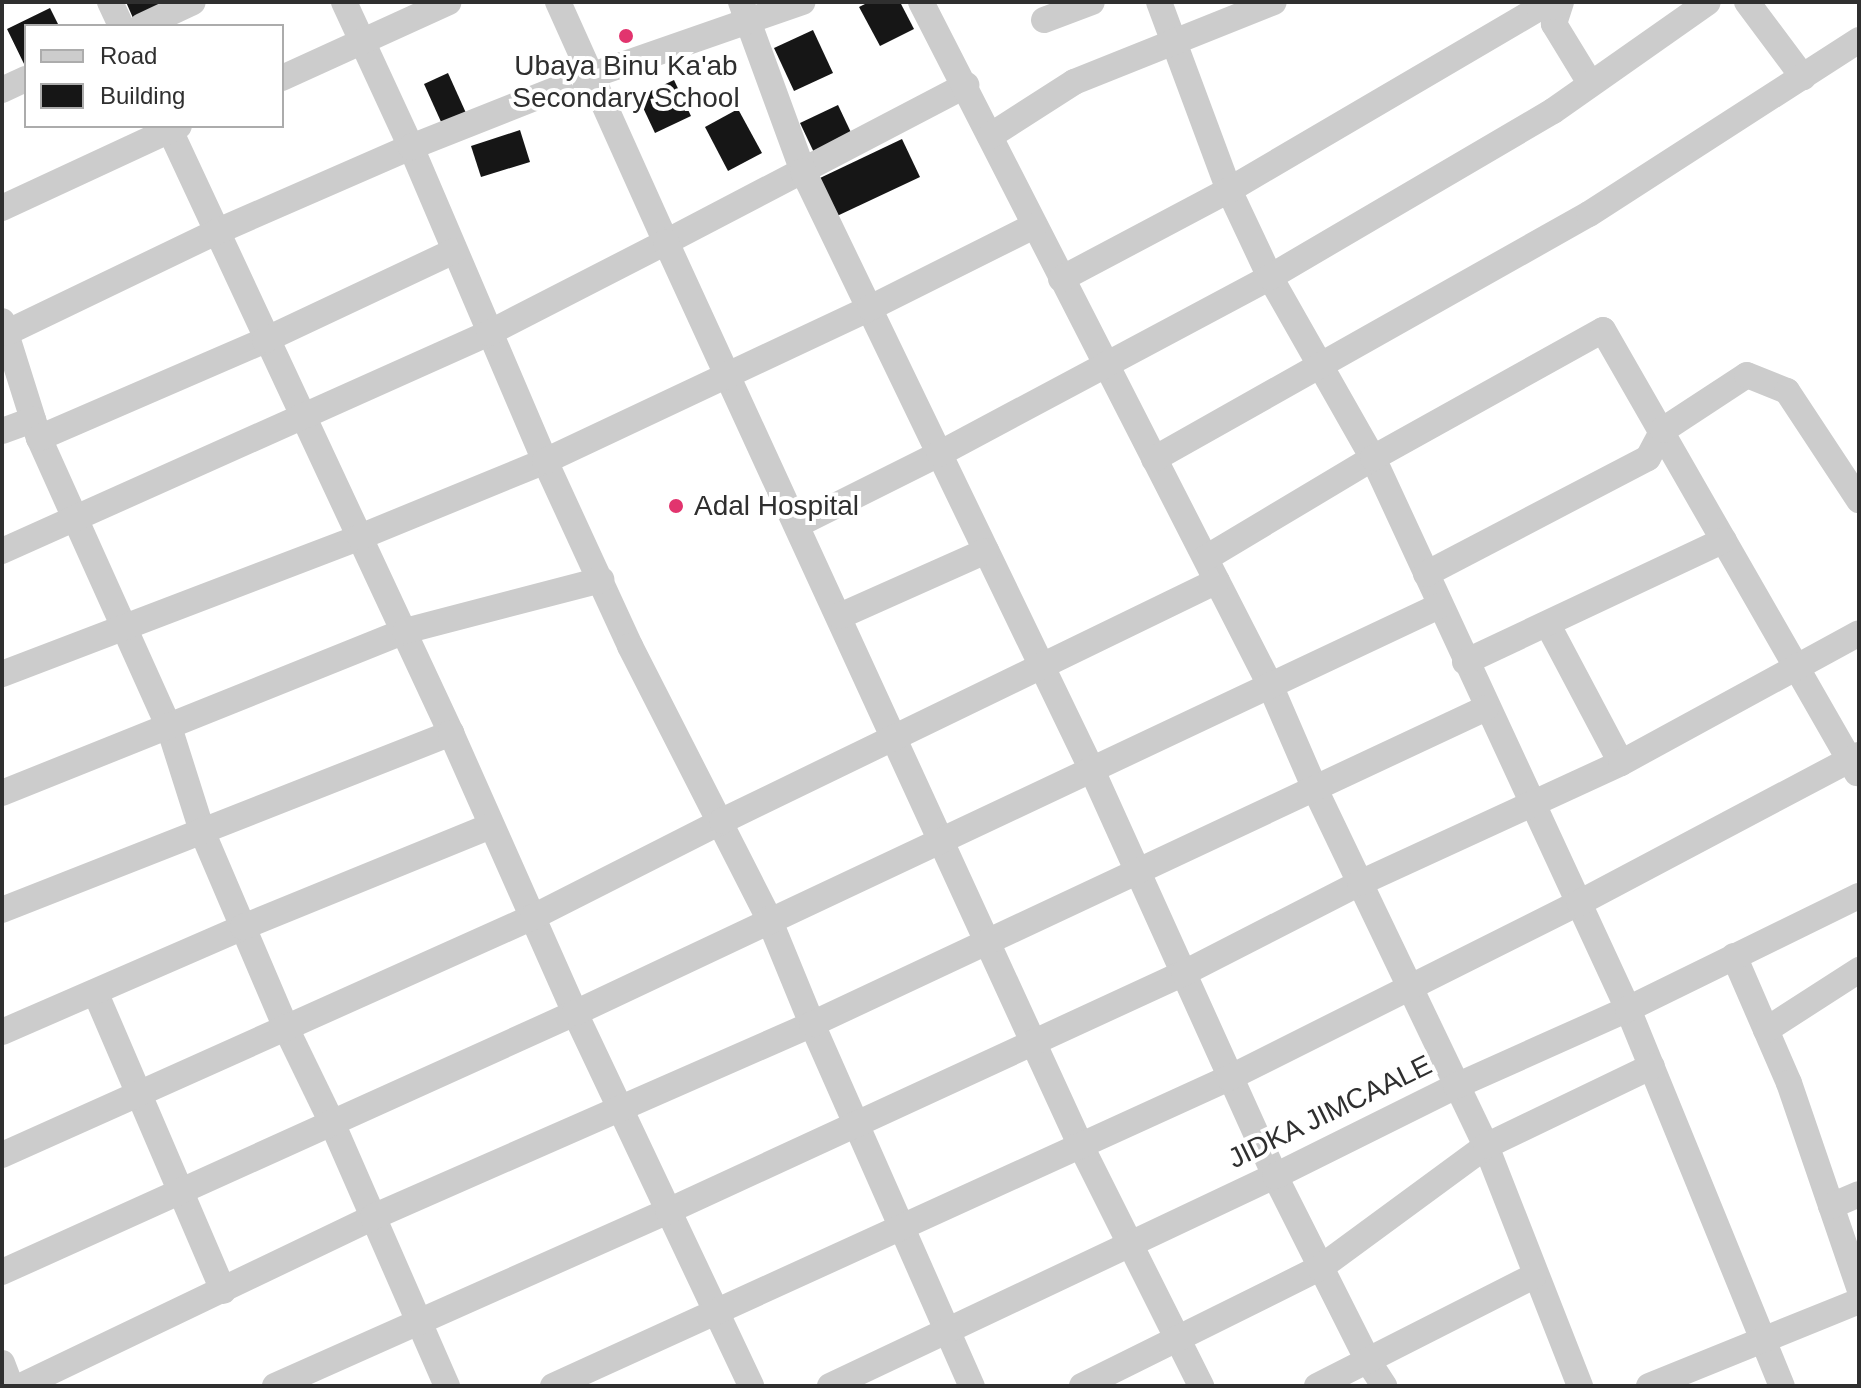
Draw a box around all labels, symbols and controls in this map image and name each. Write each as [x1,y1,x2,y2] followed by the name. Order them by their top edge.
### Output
[24,24,284,128] legend
[617,27,635,45] marker: Ubaya Binu Ka'ab Secondary School
[100,42,157,69] text: Road
[512,49,740,115] place label: Ubaya Binu Ka'ab Secondary School
[100,82,185,109] text: Building
[694,489,859,523] place label: Adal Hospital
[665,495,687,517] marker: Adal Hospital
[1222,1048,1438,1176] street label: JIDKA JIMCAALE

